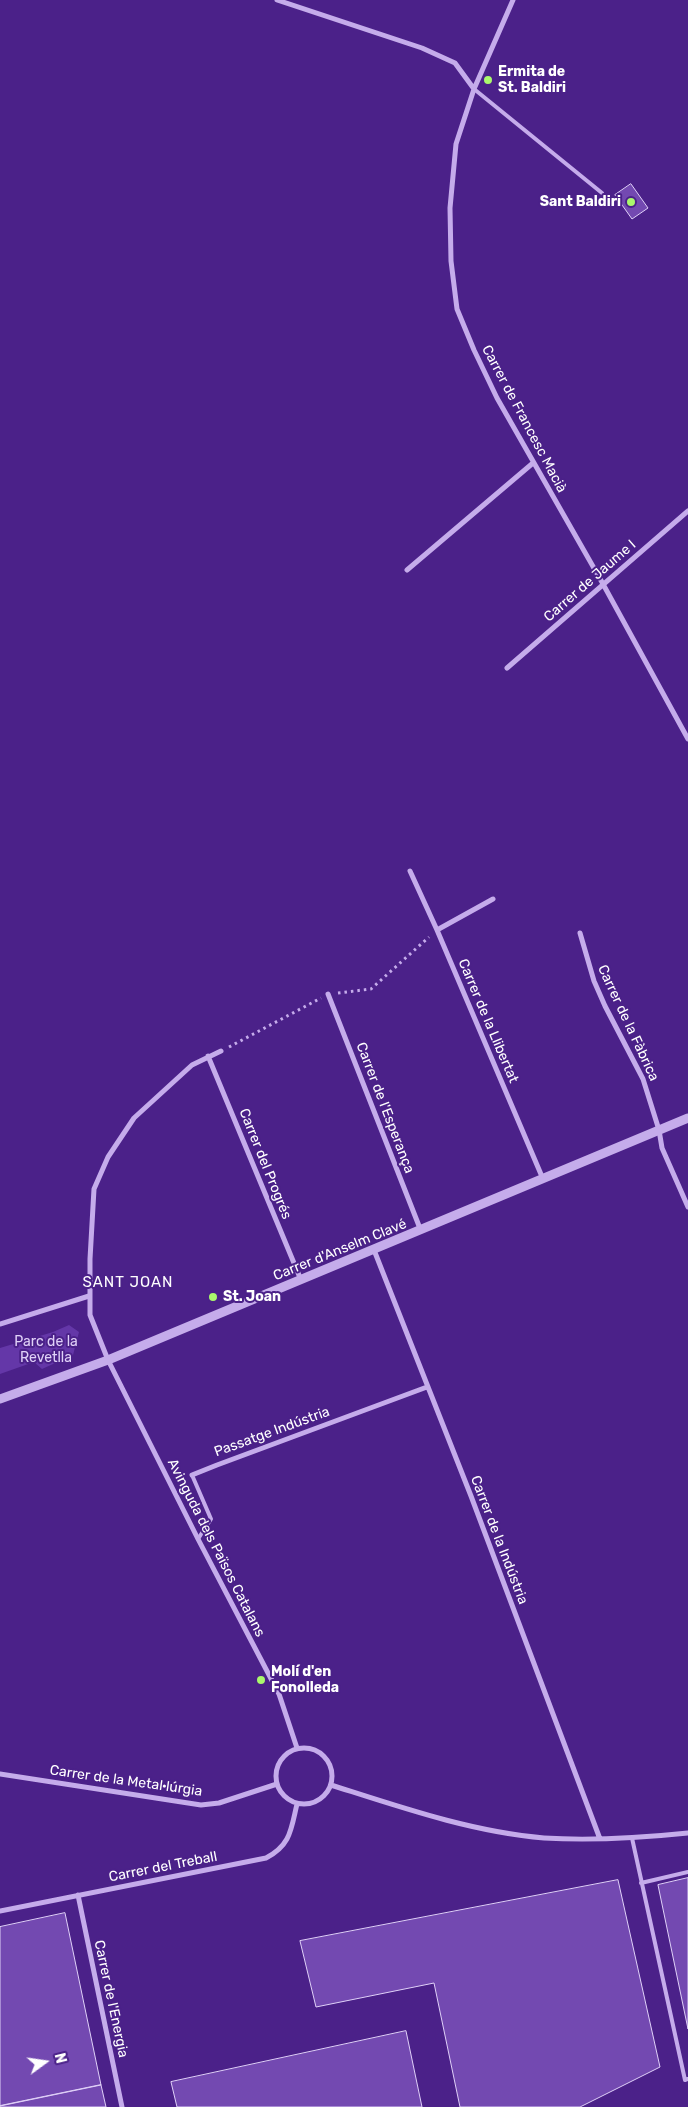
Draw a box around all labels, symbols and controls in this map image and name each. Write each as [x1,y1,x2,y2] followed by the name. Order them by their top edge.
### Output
[498,64,566,96] place label: Ermita de St. Baldiri
[482,74,494,86] marker: Ermita de St. Baldiri
[540,194,621,210] place label: Sant Baldiri
[625,196,637,208] marker: Sant Baldiri
[478,342,570,496] street label: Carrer de Francesc Macià
[541,537,639,625] street label: Carrer de Jaume I
[454,956,522,1086] street label: Carrer de la Llibertat
[594,962,662,1084] street label: Carrer de la Fàbrica
[352,1040,418,1176] street label: Carrer de l'Esperança
[235,1106,295,1222] street label: Carrer del Progrés
[271,1216,409,1284] street label: Carrer d'Anselm Clavé
[81,1274,175,1292] district label: SANT JOAN
[223,1289,281,1305] place label: St. Joan
[207,1291,219,1303] marker: St. Joan
[14,1334,78,1366] park label: Parc de la Revetlla
[212,1403,332,1461] street label: Passatge Indústria
[164,1456,268,1640] street label: Avinguda dels Països Catalans
[467,1473,531,1607] street label: Carrer de la Indústria
[271,1664,339,1696] place label: Molí d'en Fonolleda
[255,1674,267,1686] marker: Molí d'en Fonolleda
[49,1762,203,1800] street label: Carrer de la Metal·lúrgia
[107,1848,219,1886] street label: Carrer del Treball
[90,1939,132,2059] street label: Carrer de l'Energia
[20,2037,70,2087] north arrow
[51,2051,70,2065] text: N

